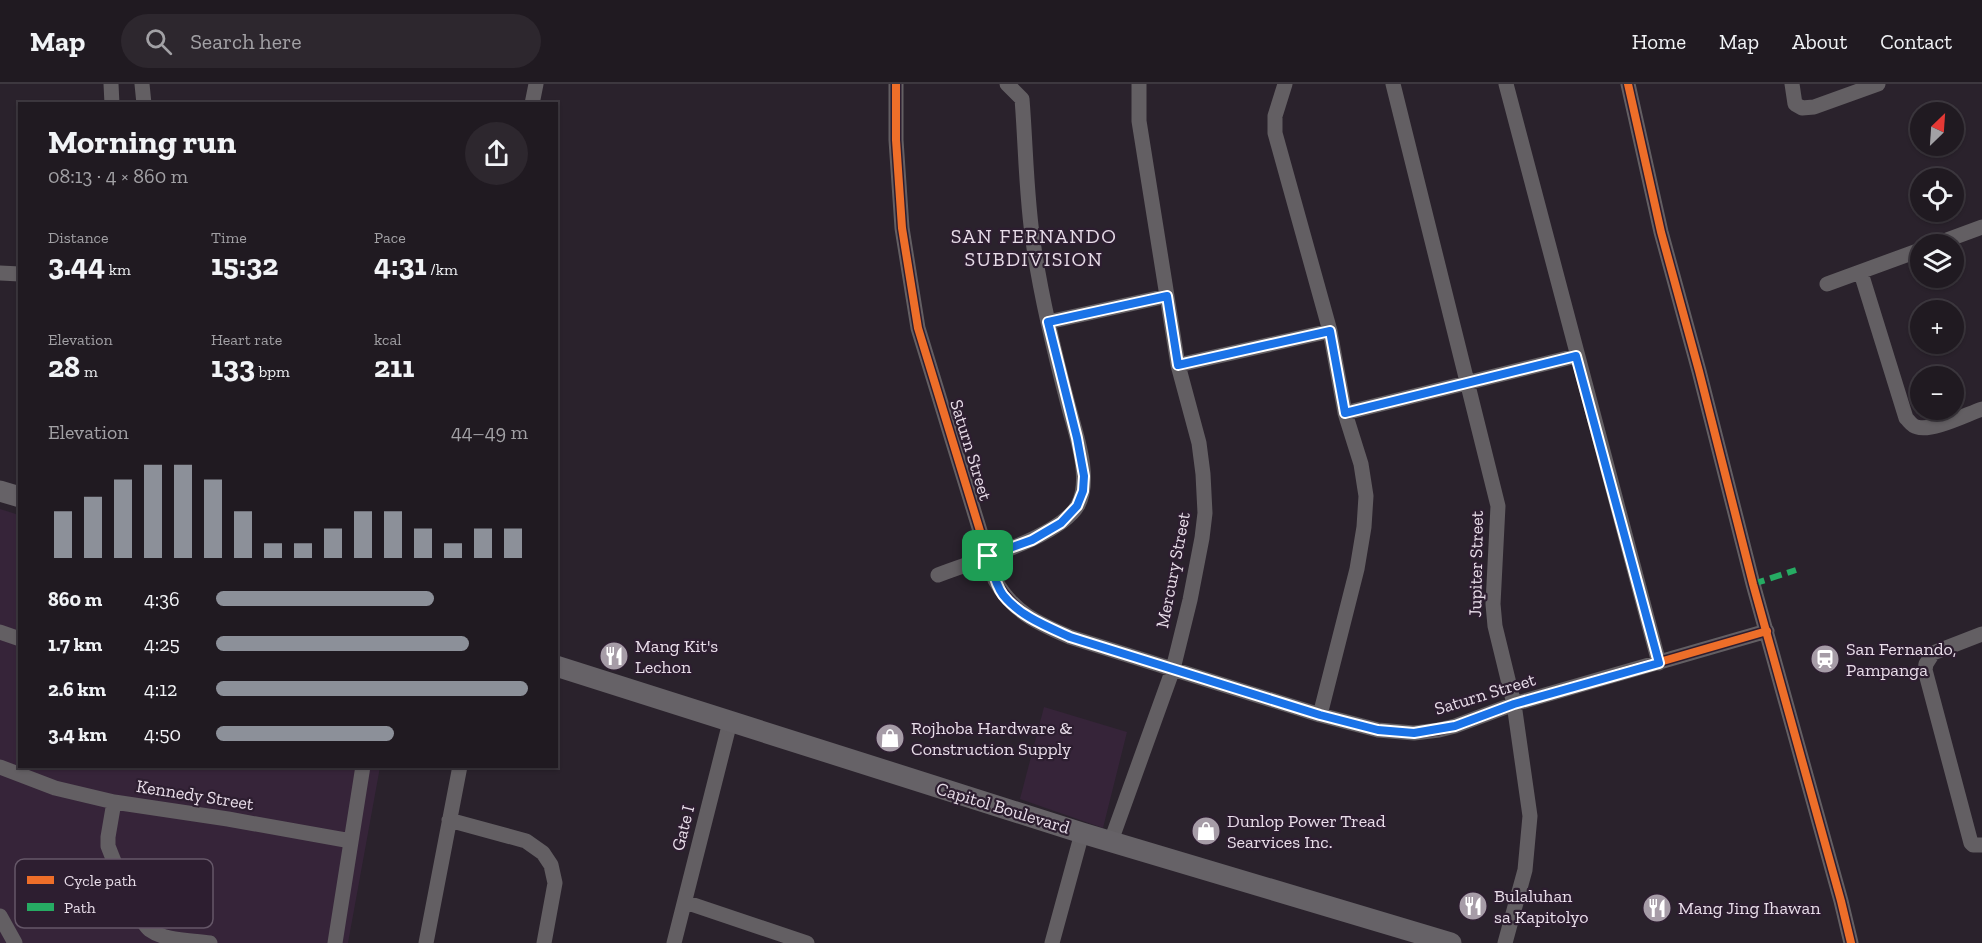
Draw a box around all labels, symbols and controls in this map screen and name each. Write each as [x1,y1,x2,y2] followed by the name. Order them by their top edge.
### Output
[121,14,541,68] search box
[30,25,85,58] text: Map
[142,25,175,58] icon: search
[190,28,302,55] text: Search here
[1632,29,1686,54] text: Home
[1719,29,1759,54] text: Map
[1792,29,1847,54] text: About
[1880,29,1952,54] text: Contact
[1910,102,1964,156] north arrow
[1910,102,1964,420] map controls
[48,122,236,161] text: Morning run
[465,122,528,185] button: share
[48,164,188,188] text: 08:13 · 4 × 860 m
[1910,168,1964,222] button: locate
[951,224,1117,271] district label: SAN FERNANDO SUBDIVISION
[48,228,109,247] text: Distance
[211,228,247,247] text: Time
[374,228,406,247] text: Pace
[1910,234,1964,288] button: layers
[48,247,105,283] text: 3.44
[211,247,278,283] text: 15:32
[374,247,427,283] text: 4:31
[105,260,131,279] text: km
[427,260,458,279] text: /km
[1910,300,1964,354] button: +
[48,330,113,349] text: Elevation
[211,330,282,349] text: Heart rate
[374,330,401,349] text: kcal
[48,349,80,385] text: 28
[211,349,255,385] text: 133
[374,349,414,385] text: 211
[80,362,98,381] text: m
[255,362,290,381] text: bpm
[1910,366,1964,420] button: −
[945,397,997,503] street label: Saturn Street
[48,420,129,444] text: Elevation
[451,420,528,444] text: 44–49 m
[1151,510,1195,630] street label: Mercury Street
[1464,510,1488,618] street label: Jupiter Street
[962,530,1013,581] pin
[971,539,1004,572] icon: arrive
[48,587,102,611] text: 860 m
[144,587,180,611] text: 4:36
[48,632,102,656] text: 1.7 km
[144,632,180,656] text: 4:25
[635,635,718,678] place label: Mang Kit's Lechon
[1846,638,1956,681] place label: San Fernando, Pampanga
[598,640,630,672] restaurant icon: Mang Kit's Lechon
[1809,643,1841,675] station icon: San Fernando, Pampanga
[1432,668,1538,720] street label: Saturn Street
[48,677,106,701] text: 2.6 km
[144,677,177,701] text: 4:12
[911,717,1073,760] place label: Rojhoba Hardware & Construction Supply
[48,722,107,746] text: 3.4 km
[144,722,181,746] text: 4:50
[874,722,906,754] shop icon: Rojhoba Hardware & Construction Supply
[135,775,256,815] street label: Kennedy Street
[934,777,1073,839] street label: Capitol Boulevard
[667,803,699,853] street label: Gate I
[1227,810,1386,853] place label: Dunlop Power Tread Searvices Inc.
[1190,815,1222,847] shop icon: Dunlop Power Tread Searvices Inc.
[15,859,213,928] legend
[64,871,137,890] text: Cycle path
[1494,885,1589,928] place label: Bulaluhan sa Kapitolyo
[1457,890,1489,922] restaurant icon: Bulaluhan sa Kapitolyo
[1641,892,1673,924] restaurant icon: Mang Jing Ihawan
[1678,897,1821,919] place label: Mang Jing Ihawan
[64,898,96,917] text: Path

